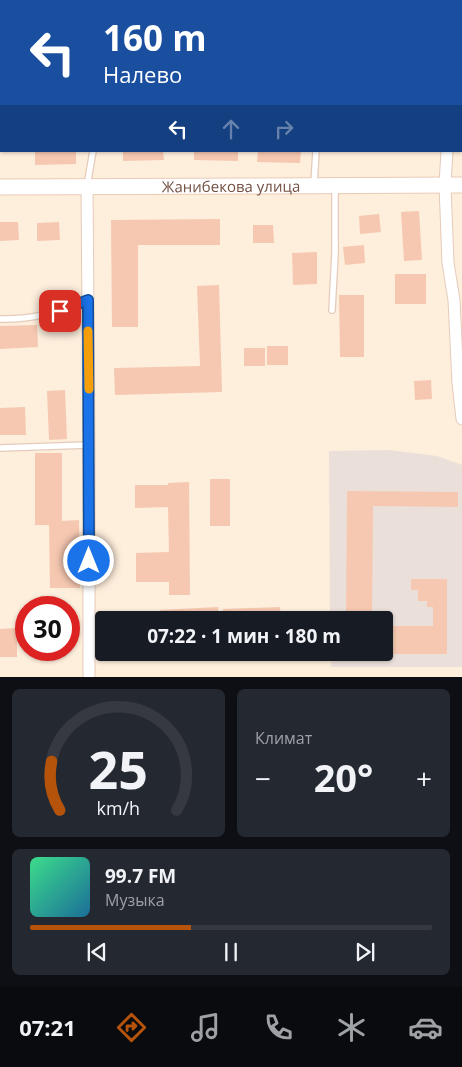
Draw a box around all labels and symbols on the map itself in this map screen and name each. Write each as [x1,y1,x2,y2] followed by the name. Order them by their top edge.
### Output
[162,176,300,196] street label: Жанибекова улица
[39,290,81,332] pin
[62,534,114,586] position arrow
[15,596,80,661] speed limit sign: 30

